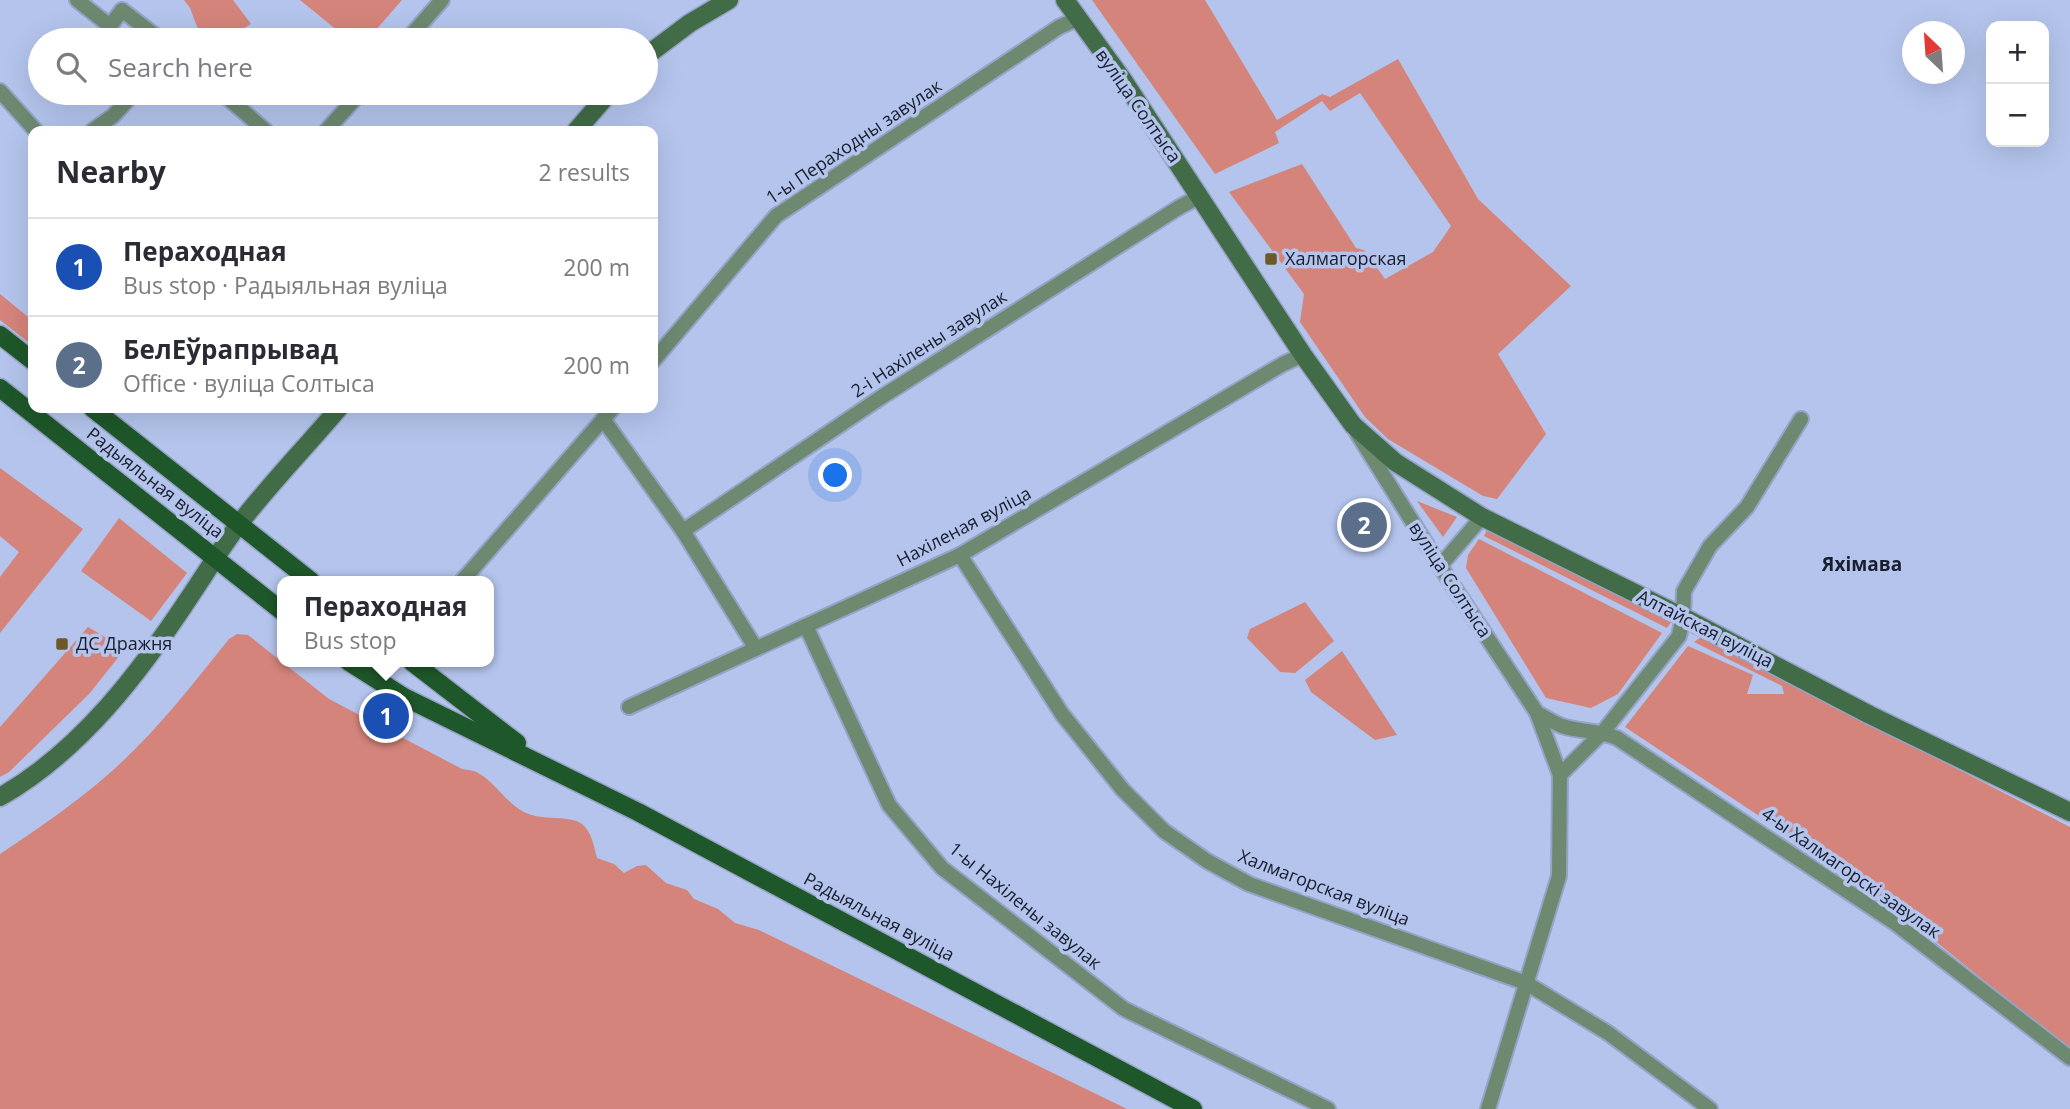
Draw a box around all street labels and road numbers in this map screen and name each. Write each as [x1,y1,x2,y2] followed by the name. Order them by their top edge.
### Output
[1091,44,1187,167] street label: вуліца Солтыса
[761,73,947,209] street label: 1-ы Пераходны завулак
[846,284,1011,402] street label: 2-і Нахілены завулак
[82,421,229,543] street label: Радыяльная вуліца
[892,481,1035,572] street label: Нахіленая вуліца
[1404,517,1497,642] street label: вуліца Солтыса
[1633,583,1778,673] street label: Алтайская вуліца
[1757,801,1946,943] street label: 4-ы Халмагорскі завулак
[944,836,1107,975] street label: 1-ы Нахілены завулак
[1235,843,1413,931] street label: Халмагорская вуліца
[800,866,959,966] street label: Радыяльная вуліца

